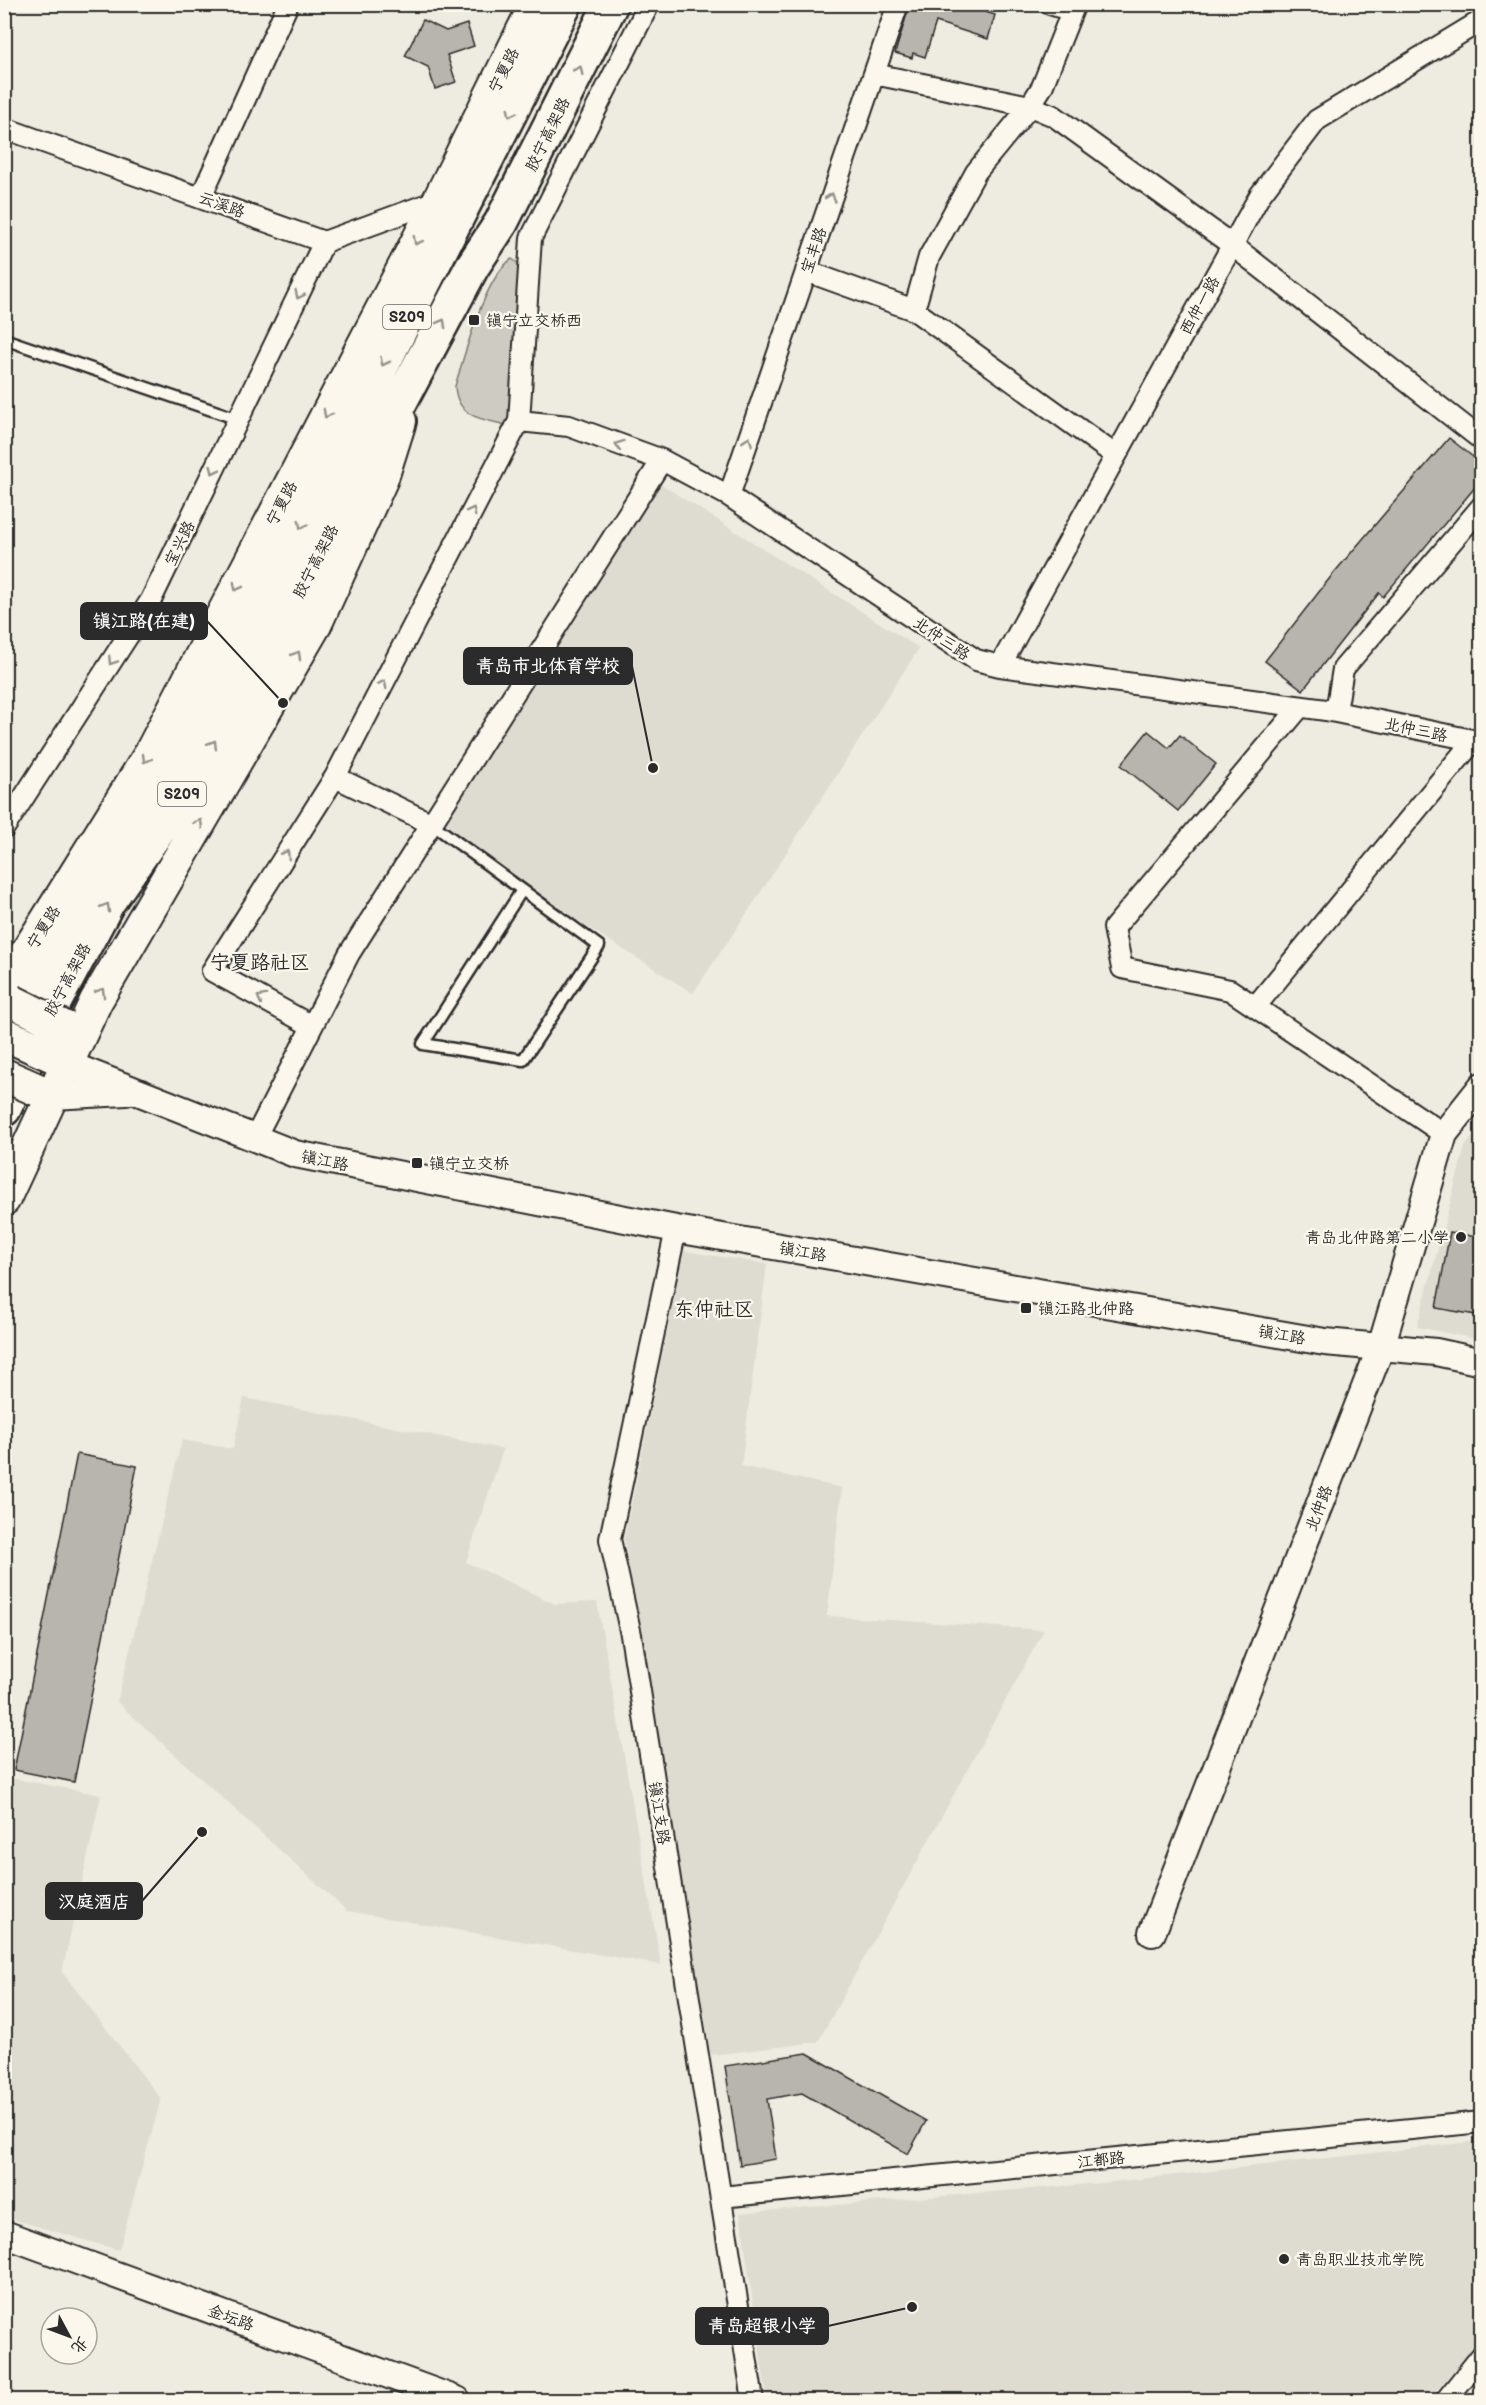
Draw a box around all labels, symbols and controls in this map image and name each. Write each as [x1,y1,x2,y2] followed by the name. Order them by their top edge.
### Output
[485,45,524,96] street label: 宁夏路
[571,65,583,76] one-way arrow
[522,95,574,175] street label: 胶宁高架路
[506,107,518,118] one-way arrow
[196,188,247,223] street label: 云溪路
[824,192,837,203] one-way arrow
[798,225,831,276] street label: 宝丰路
[413,234,424,245] one-way arrow
[1176,273,1224,338] street label: 西仲一路
[294,288,306,299] one-way arrow
[383,305,431,329] road number: S209
[486,312,582,331] place label: 镇宁立交桥西
[467,313,481,327] marker: 镇宁立交桥西
[435,319,446,329] one-way arrow
[380,356,391,367] one-way arrow
[323,407,334,418] one-way arrow
[740,436,753,447] one-way arrow
[614,439,625,452] one-way arrow
[209,464,221,475] one-way arrow
[263,478,302,529] street label: 宁夏路
[465,506,477,517] one-way arrow
[161,518,199,569] street label: 宝兴路
[297,519,309,530] one-way arrow
[290,522,343,602] street label: 胶宁高架路
[233,580,244,591] one-way arrow
[81,603,207,639] callout: 镇江路(在建)
[93,611,195,632] text: 镇江路(在建)
[909,613,973,665] street label: 北仲三路
[464,648,632,684] callout: 青岛市北体育学校
[290,651,301,661] one-way arrow
[108,654,119,665] one-way arrow
[476,656,620,677] text: 青岛市北体育学校
[376,680,387,691] one-way arrow
[1382,715,1449,746] street label: 北仲三路
[206,740,218,750] one-way arrow
[142,753,154,763] one-way arrow
[158,782,206,806] road number: S209
[191,819,203,830] one-way arrow
[279,849,290,860] one-way arrow
[23,902,65,953] street label: 宁夏路
[99,903,110,913] one-way arrow
[41,940,95,1019] street label: 胶宁高架路
[210,951,310,975] district label: 宁夏路社区
[94,988,105,998] one-way arrow
[257,994,267,1005] one-way arrow
[299,1148,350,1175] street label: 镇江路
[429,1155,509,1174] place label: 镇宁立交桥
[410,1156,424,1170] marker: 镇宁立交桥
[1305,1229,1449,1248] place label: 青岛北仲路第二小学
[1454,1230,1468,1244] marker: 青岛北仲路第二小学
[777,1239,828,1266] street label: 镇江路
[674,1298,754,1322] district label: 东仲社区
[1038,1300,1134,1319] place label: 镇江路北仲路
[1019,1301,1033,1315] marker: 镇江路北仲路
[1256,1322,1307,1349] street label: 镇江路
[1302,1483,1337,1534] street label: 北仲路
[644,1780,673,1846] street label: 镇江支路
[46,1883,142,1919] callout: 汉庭酒店
[58,1892,130,1913] text: 汉庭酒店
[1076,2149,1126,2172] street label: 江都路
[1296,2251,1424,2270] place label: 青岛职业技术学院
[1277,2252,1291,2266] marker: 青岛职业技术学院
[205,2301,256,2336] street label: 金坛路
[39,2306,99,2366] north arrow
[696,2308,828,2344] callout: 青岛超银小学
[708,2316,816,2337] text: 青岛超银小学
[67,2333,92,2357] text: 北

